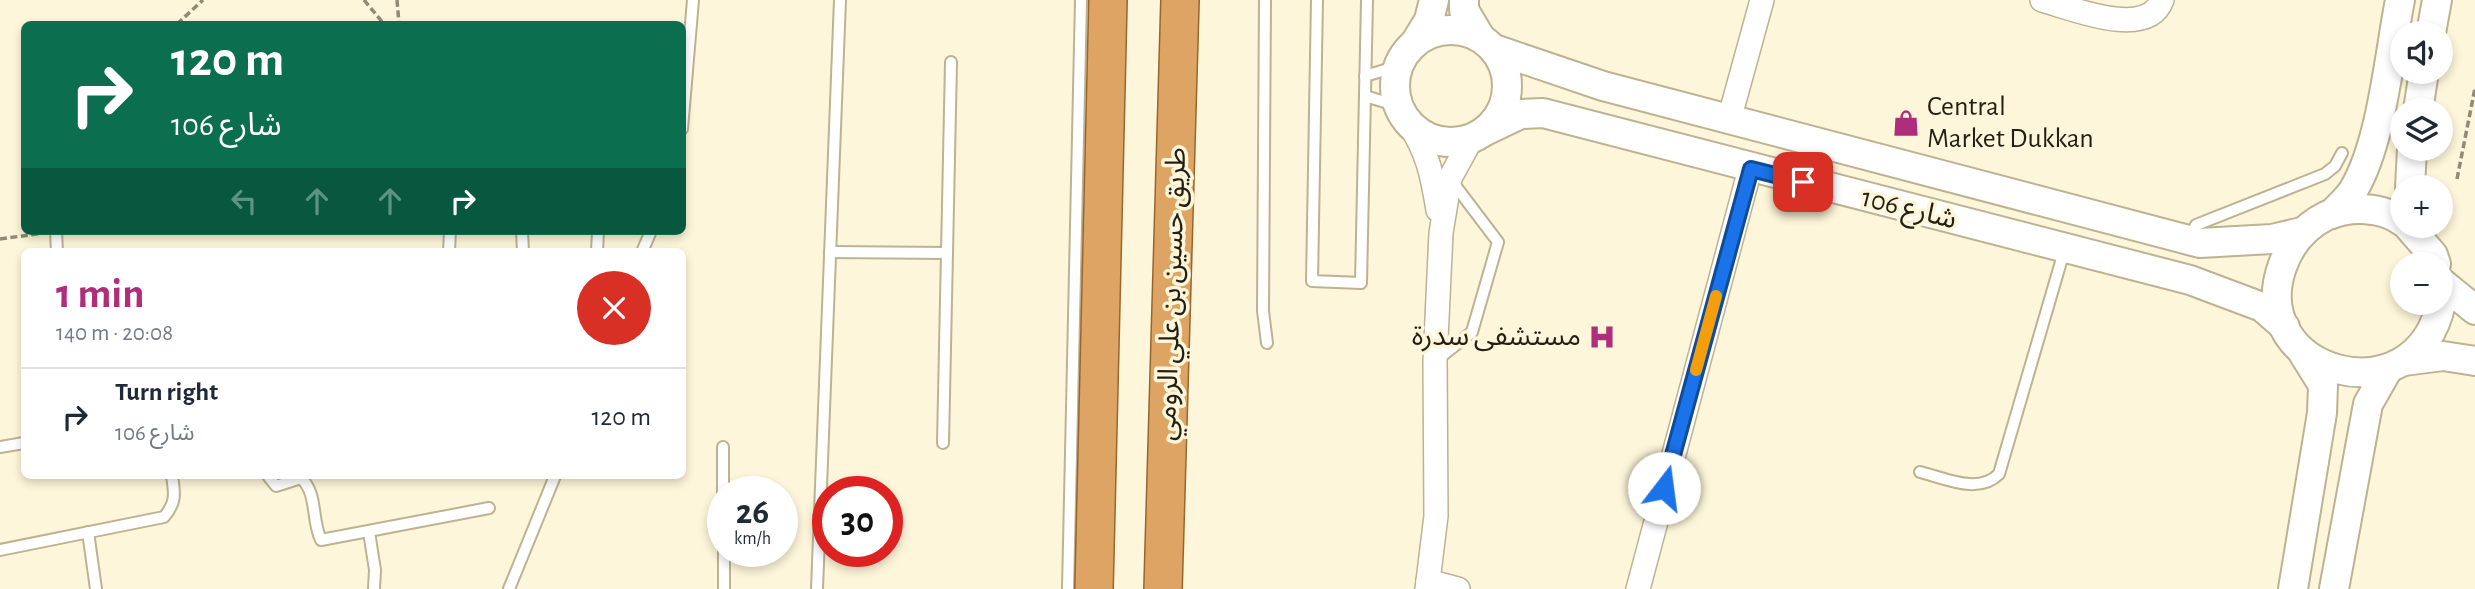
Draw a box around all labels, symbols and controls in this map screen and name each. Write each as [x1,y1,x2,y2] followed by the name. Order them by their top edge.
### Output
[2390,21,2453,315] map controls
[2390,21,2453,84] button: sound
[171,36,284,85] text: 120 m
[56,49,147,140] icon: right
[1927,93,2094,153] place label: Central Market Dukkan
[2390,98,2453,161] button: layers
[1891,108,1921,138] shop icon: Central Market Dukkan
[171,109,282,141] text: شارع 106
[1153,147,1197,441] street label: طريق حسين بن علي الرومي
[1773,152,1833,212] pin
[1784,163,1822,201] icon: arrive
[2390,175,2453,238] button: +
[225,182,263,220] icon: left
[298,182,336,220] icon: ahead
[371,182,409,220] icon: ahead
[444,182,482,220] icon: right
[1857,184,1959,239] street label: شارع 106
[2390,252,2453,315] button: −
[577,271,651,345] button: close
[56,273,145,315] text: 1 min
[56,322,173,345] text: 140 m · 20:08
[1587,322,1617,352] hospital icon: مستشفى سدرة
[1412,323,1581,352] place label: مستشفى سدرة
[115,379,218,405] text: Turn right
[56,398,94,436] icon: right
[591,404,651,430] text: 120 m
[115,422,195,445] text: شارع 106
[1627,451,1701,525] position arrow
[812,476,903,567] speed limit sign: 30
[736,495,769,530] text: 26
[734,530,771,548] text: km/h

